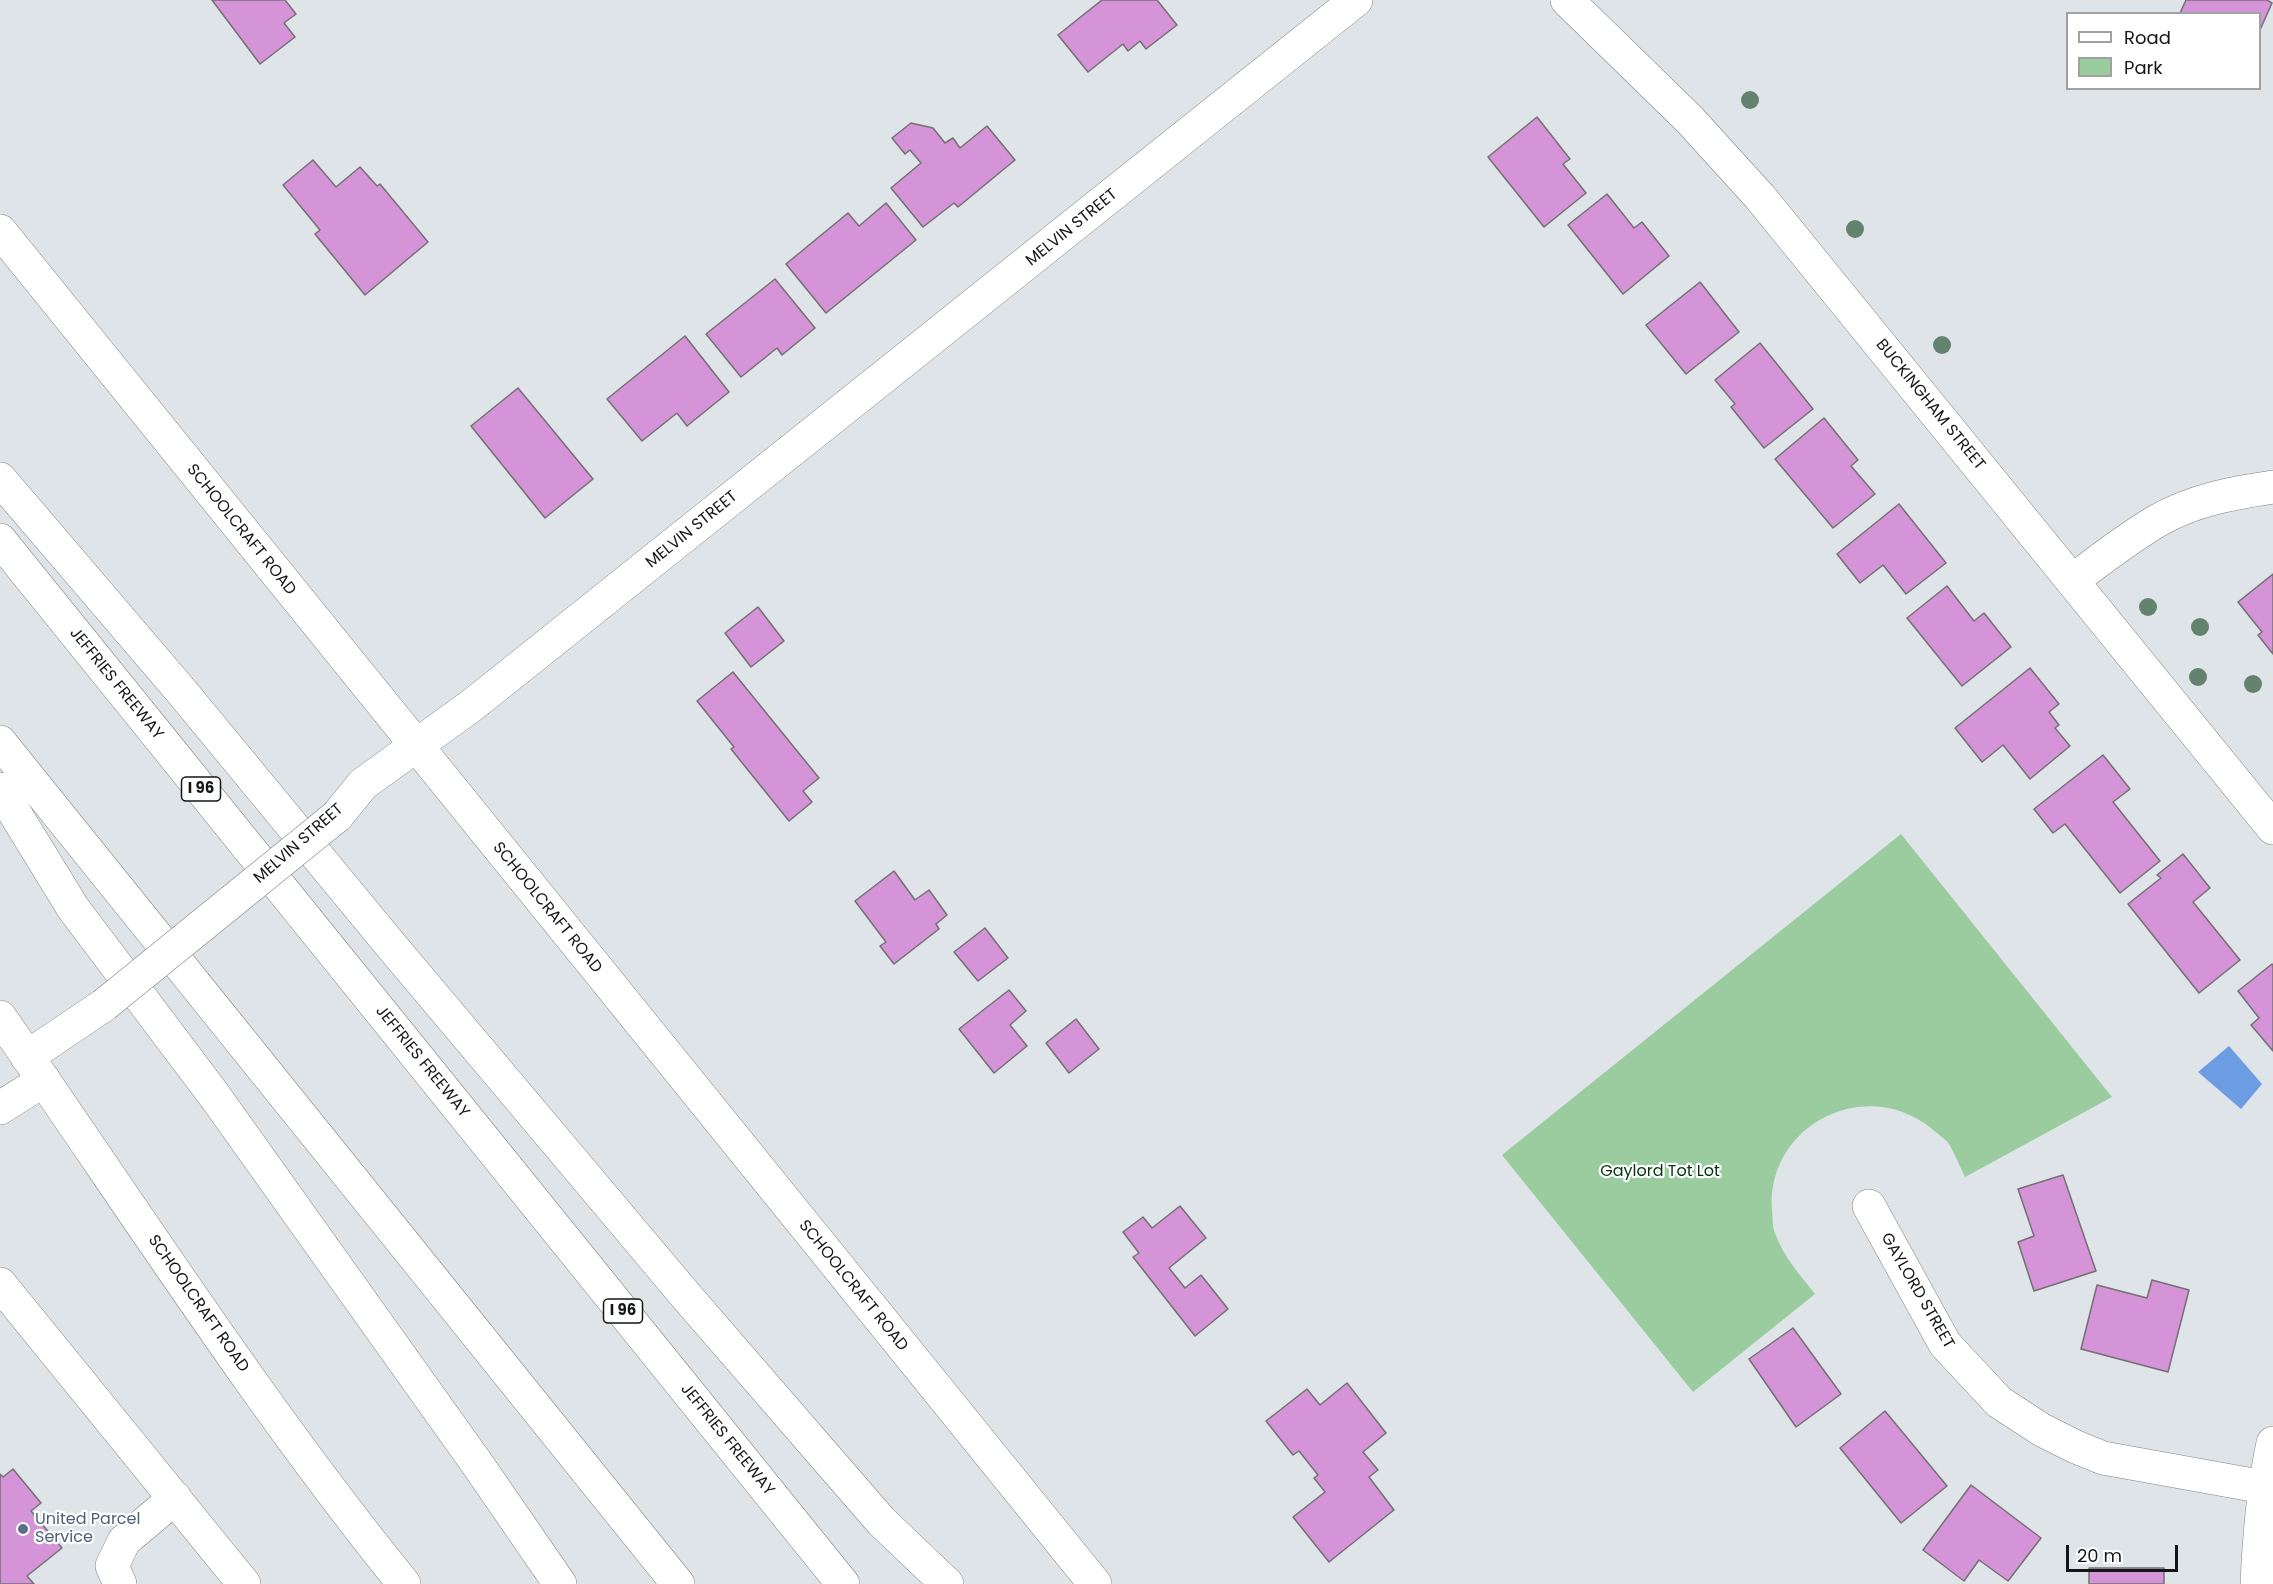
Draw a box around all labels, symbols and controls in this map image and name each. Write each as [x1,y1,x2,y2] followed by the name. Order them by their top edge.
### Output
[2066,12,2261,90] legend
[2124,25,2171,50] text: Road
[2124,55,2163,80] text: Park
[1022,185,1122,271] street label: MELVIN STREET
[1871,336,1989,474] street label: BUCKINGHAM STREET
[182,461,300,599] street label: SCHOOLCRAFT ROAD
[642,487,742,573] street label: MELVIN STREET
[65,624,167,744] street label: JEFFRIES FREEWAY
[182,777,220,801] road number: I 96
[250,800,348,888] street label: MELVIN STREET
[488,839,606,977] street label: SCHOOLCRAFT ROAD
[371,1002,473,1122] street label: JEFFRIES FREEWAY
[1600,1162,1720,1182] park label: Gaylord Tot Lot
[794,1217,912,1355] street label: SCHOOLCRAFT ROAD
[1876,1230,1958,1352] street label: GAYLORD STREET
[143,1232,253,1376] street label: SCHOOLCRAFT ROAD
[604,1299,642,1323] road number: I 96
[676,1380,778,1500] street label: JEFFRIES FREEWAY
[35,1510,140,1548] place label: United Parcel Service
[16,1522,30,1536] marker: United Parcel Service
[2069,1533,2182,1571] scale bar
[2077,1543,2122,1568] text: 20 m

